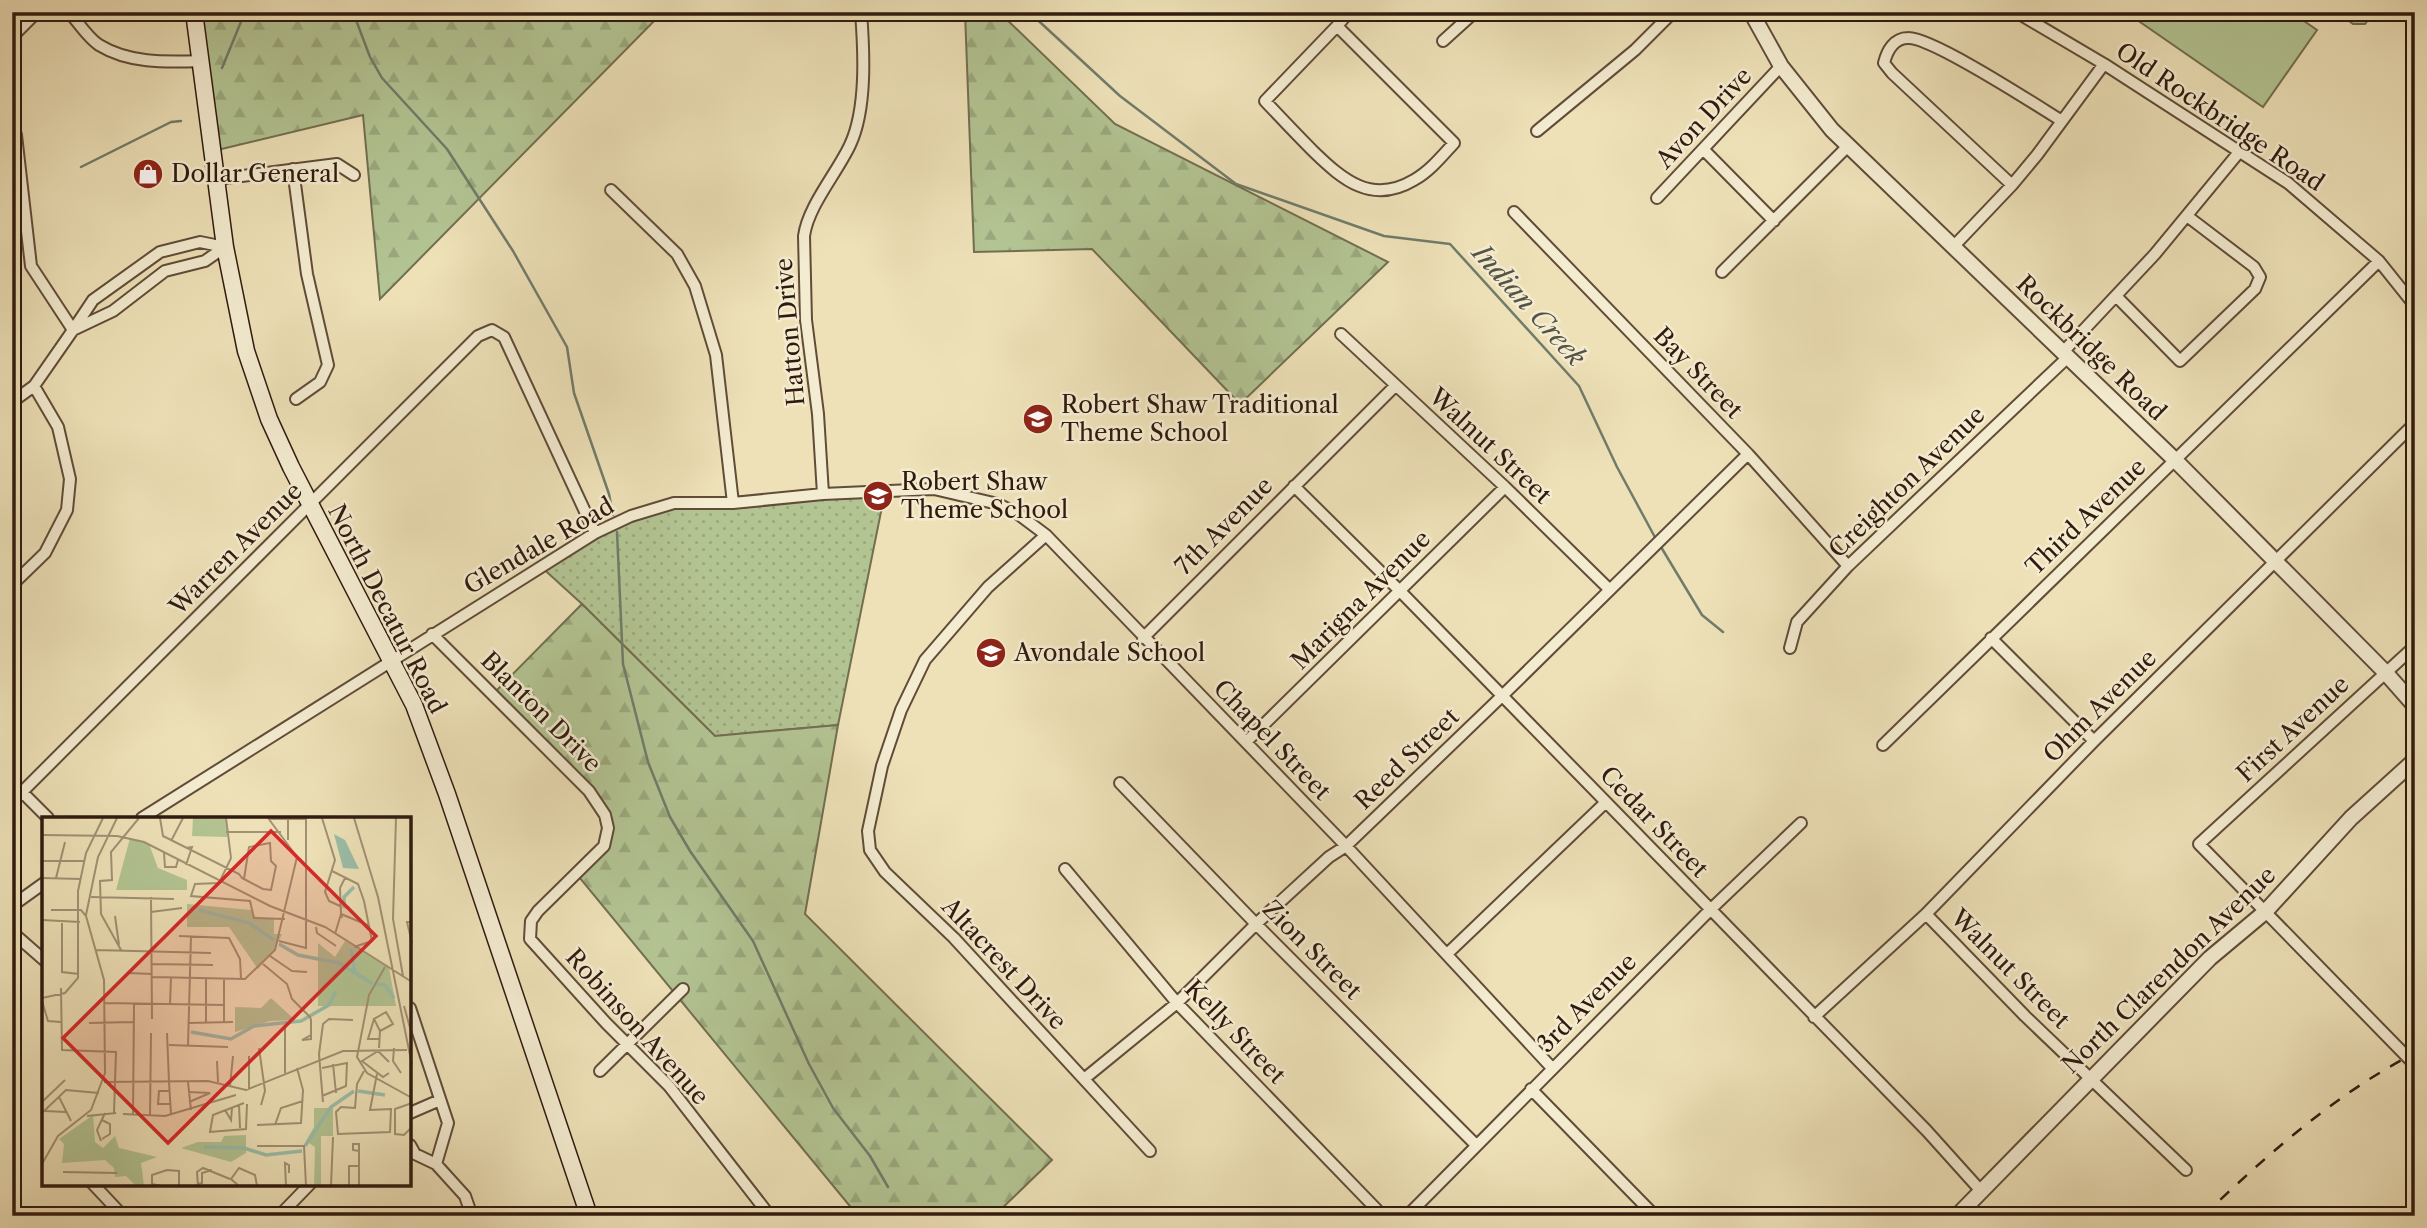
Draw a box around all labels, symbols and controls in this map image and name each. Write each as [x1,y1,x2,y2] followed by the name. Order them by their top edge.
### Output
[2111,36,2330,197] street label: Old Rockbridge Road
[1649,61,1758,175] street label: Avon Drive
[131,157,165,191] shop icon: Dollar General
[171,159,339,188] place label: Dollar General
[1464,236,1593,373] water label: Indian Creek
[769,257,810,407] street label: Hatton Drive
[2010,269,2172,427] street label: Rockbridge Road
[1648,321,1749,425] street label: Bay Street
[1422,381,1558,510] street label: Walnut Street
[1061,390,1339,447] place label: Robert Shaw Traditional Theme School
[1823,400,1991,564] street label: Creighton Avenue
[1021,402,1055,436] school or university icon: Robert Shaw Traditional Theme School
[2020,452,2152,581] street label: Third Avenue
[901,467,1068,524] place label: Robert Shaw Theme School
[1169,471,1278,580] street label: 7th Avenue
[162,476,308,622] street label: Warren Avenue
[861,479,895,513] school or university icon: Robert Shaw Theme School
[459,491,619,600] street label: Glendale Road
[322,499,453,718] street label: North Decatur Road
[1285,524,1436,675] street label: Marigna Avenue
[974,636,1008,670] school or university icon: Avondale School
[1013,638,1205,667] place label: Avondale School
[2037,643,2162,768] street label: Ohm Avenue
[475,645,608,778] street label: Blanton Drive
[2231,669,2355,788] street label: First Avenue
[1208,673,1337,806] street label: Chapel Street
[1349,702,1465,815] street label: Reed Street
[1594,760,1715,884] street label: Cedar Street
[42,817,411,1186] inset map
[2056,860,2281,1079] street label: North Clarendon Avenue
[935,891,1073,1036] street label: Altacrest Drive
[1257,894,1368,1005] street label: Zion Street
[1944,902,2076,1035] street label: Walnut Street
[560,943,715,1111] street label: Robinson Avenue
[1531,947,1642,1058] street label: 3rd Avenue
[1179,974,1292,1090] street label: Kelly Street

